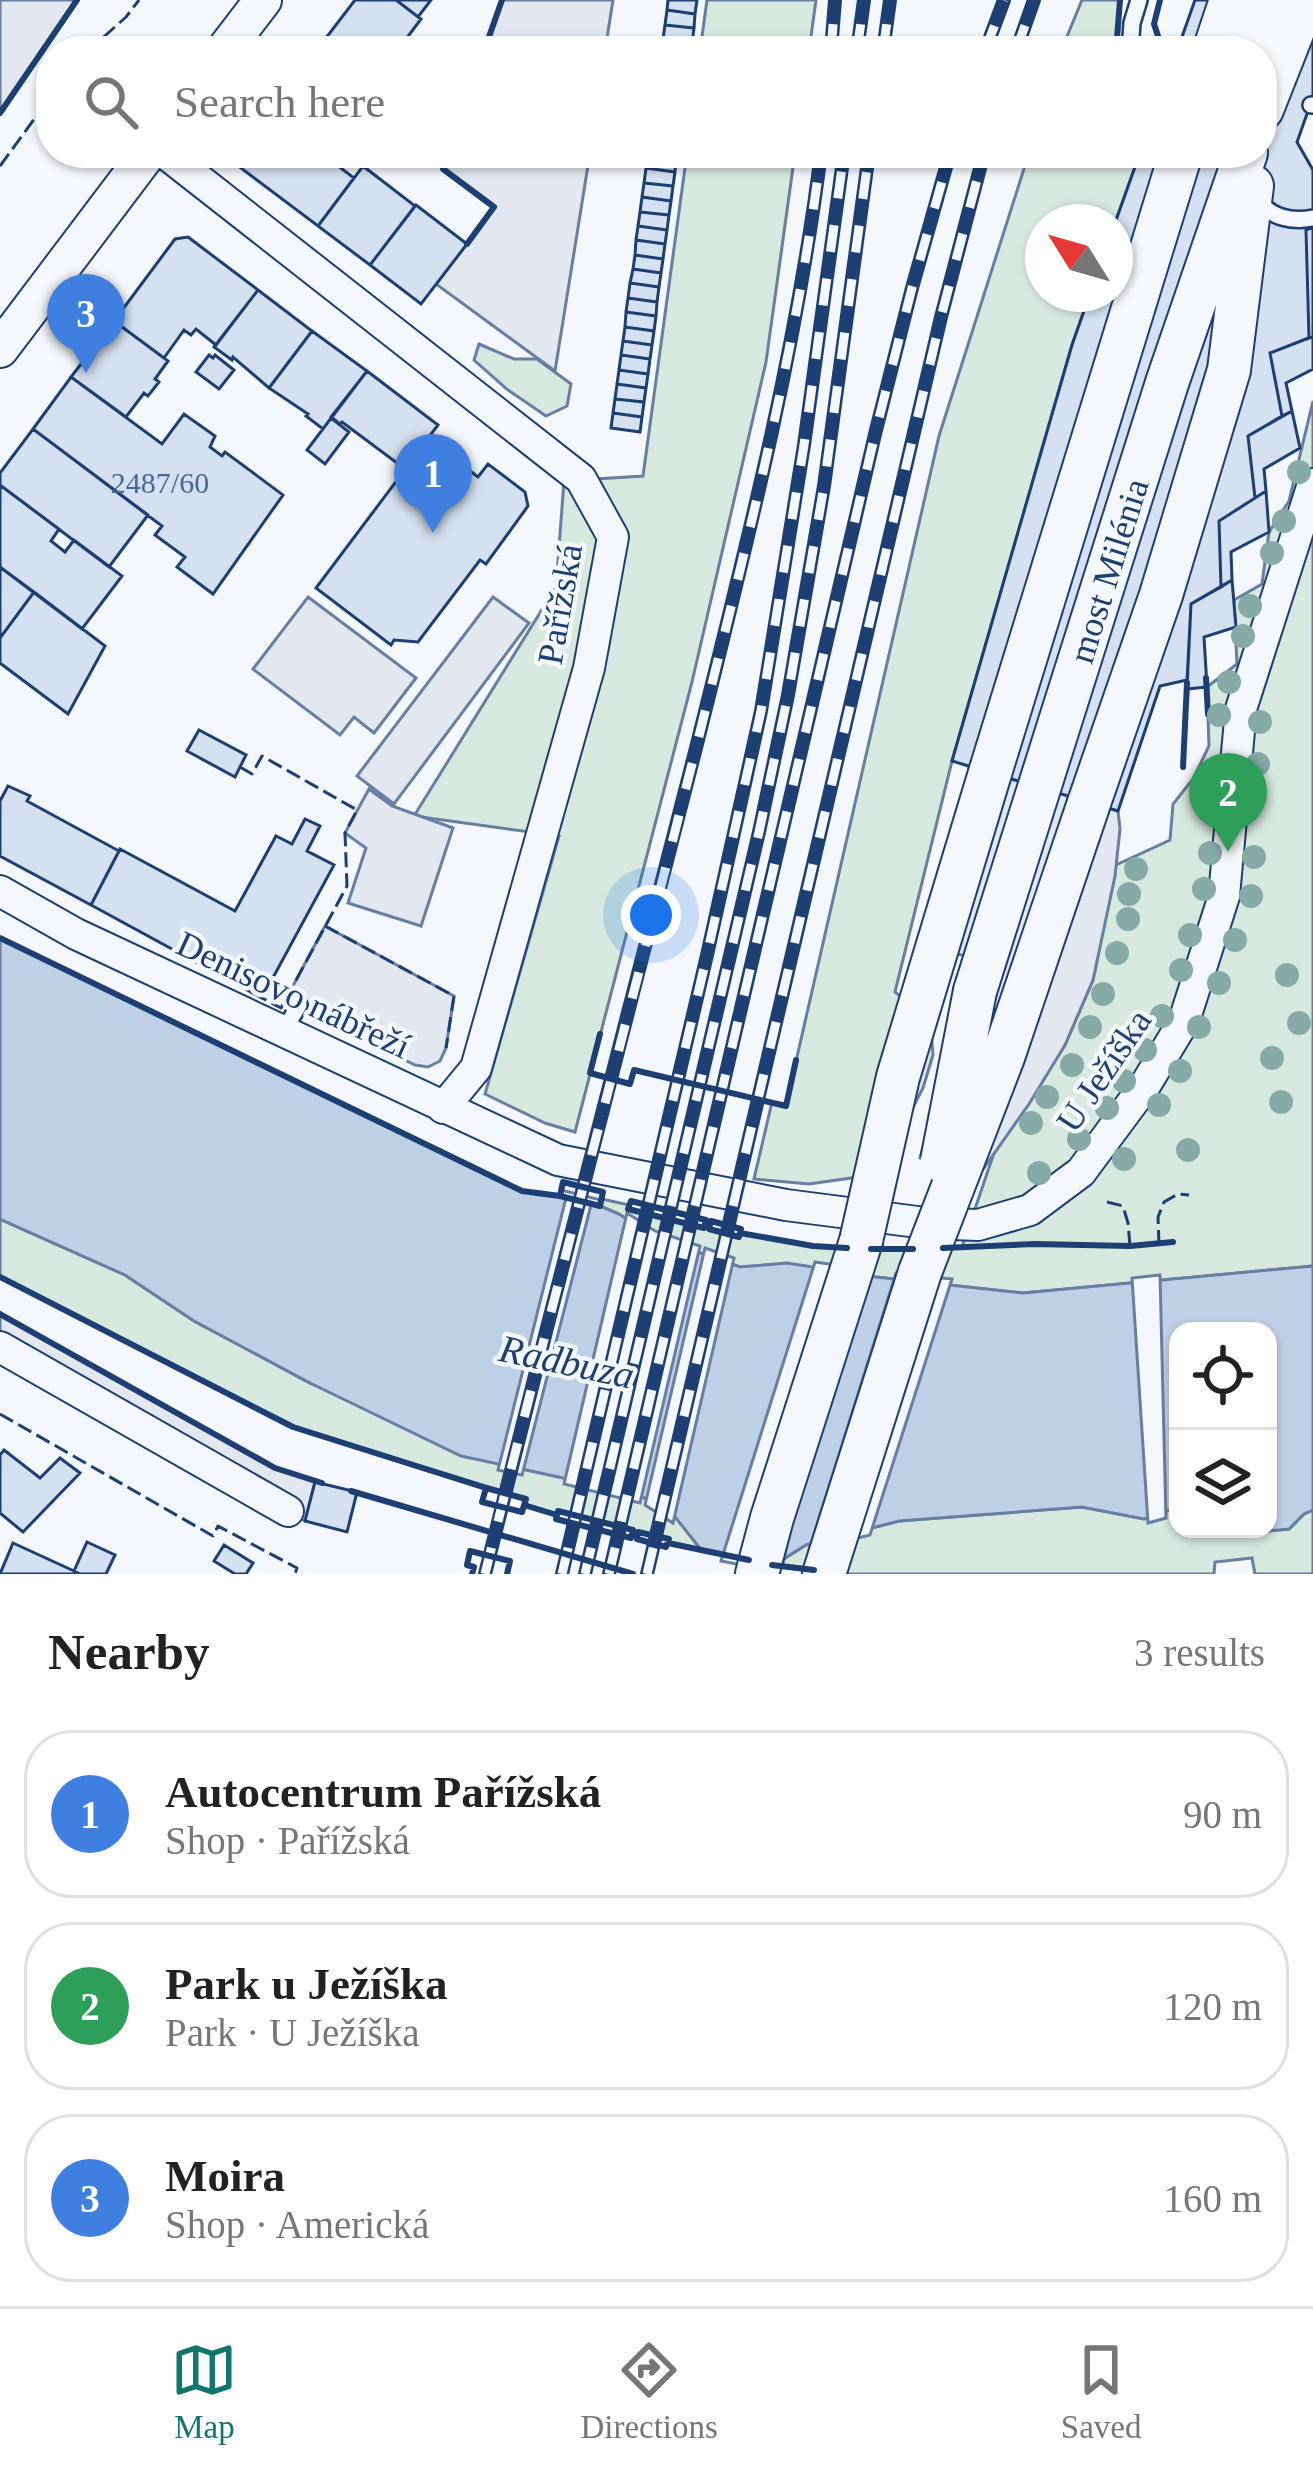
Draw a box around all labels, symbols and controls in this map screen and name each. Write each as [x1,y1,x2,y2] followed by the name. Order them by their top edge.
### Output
[36,36,1277,168] search box
[78,69,144,135] icon: search
[174,77,385,127] text: Search here
[1025,204,1133,312] north arrow
[47,274,125,373] pin: 3
[394,434,472,533] pin: 1
[111,466,209,499] house number: 2487/60
[1061,474,1157,668] street label: most Milénia
[530,541,590,668] street label: Pařížská
[1189,753,1267,852] pin: 2
[621,885,681,945] your location
[171,923,417,1066] street label: Denisovo nábřeží
[1048,1002,1159,1139] street label: U Ježíška
[1169,1322,1277,1538] map controls
[1169,1322,1277,1430] button: locate
[495,1326,638,1397] water label: Radbuza
[1169,1430,1277,1538] button: layers
[48,1624,209,1680] text: Nearby
[1134,1631,1265,1674] text: 3 results
[165,1767,601,1817] text: Autocentrum Pařížská
[80,1793,100,1836] text: 1
[1183,1793,1262,1836] text: 90 m
[165,1819,410,1862] text: Shop · Pařížská
[165,1959,448,2009] text: Park u Ježíška
[80,1985,100,2028] text: 2
[1163,1985,1262,2028] text: 120 m
[165,2011,420,2054] text: Park · U Ježíška
[165,2151,285,2201] text: Moira
[80,2177,100,2220] text: 3
[1163,2177,1262,2220] text: 160 m
[165,2203,429,2246] text: Shop · Americká
[171,2337,237,2446] tab: Map
[580,2337,718,2446] tab: Directions
[1061,2337,1142,2446] tab: Saved

